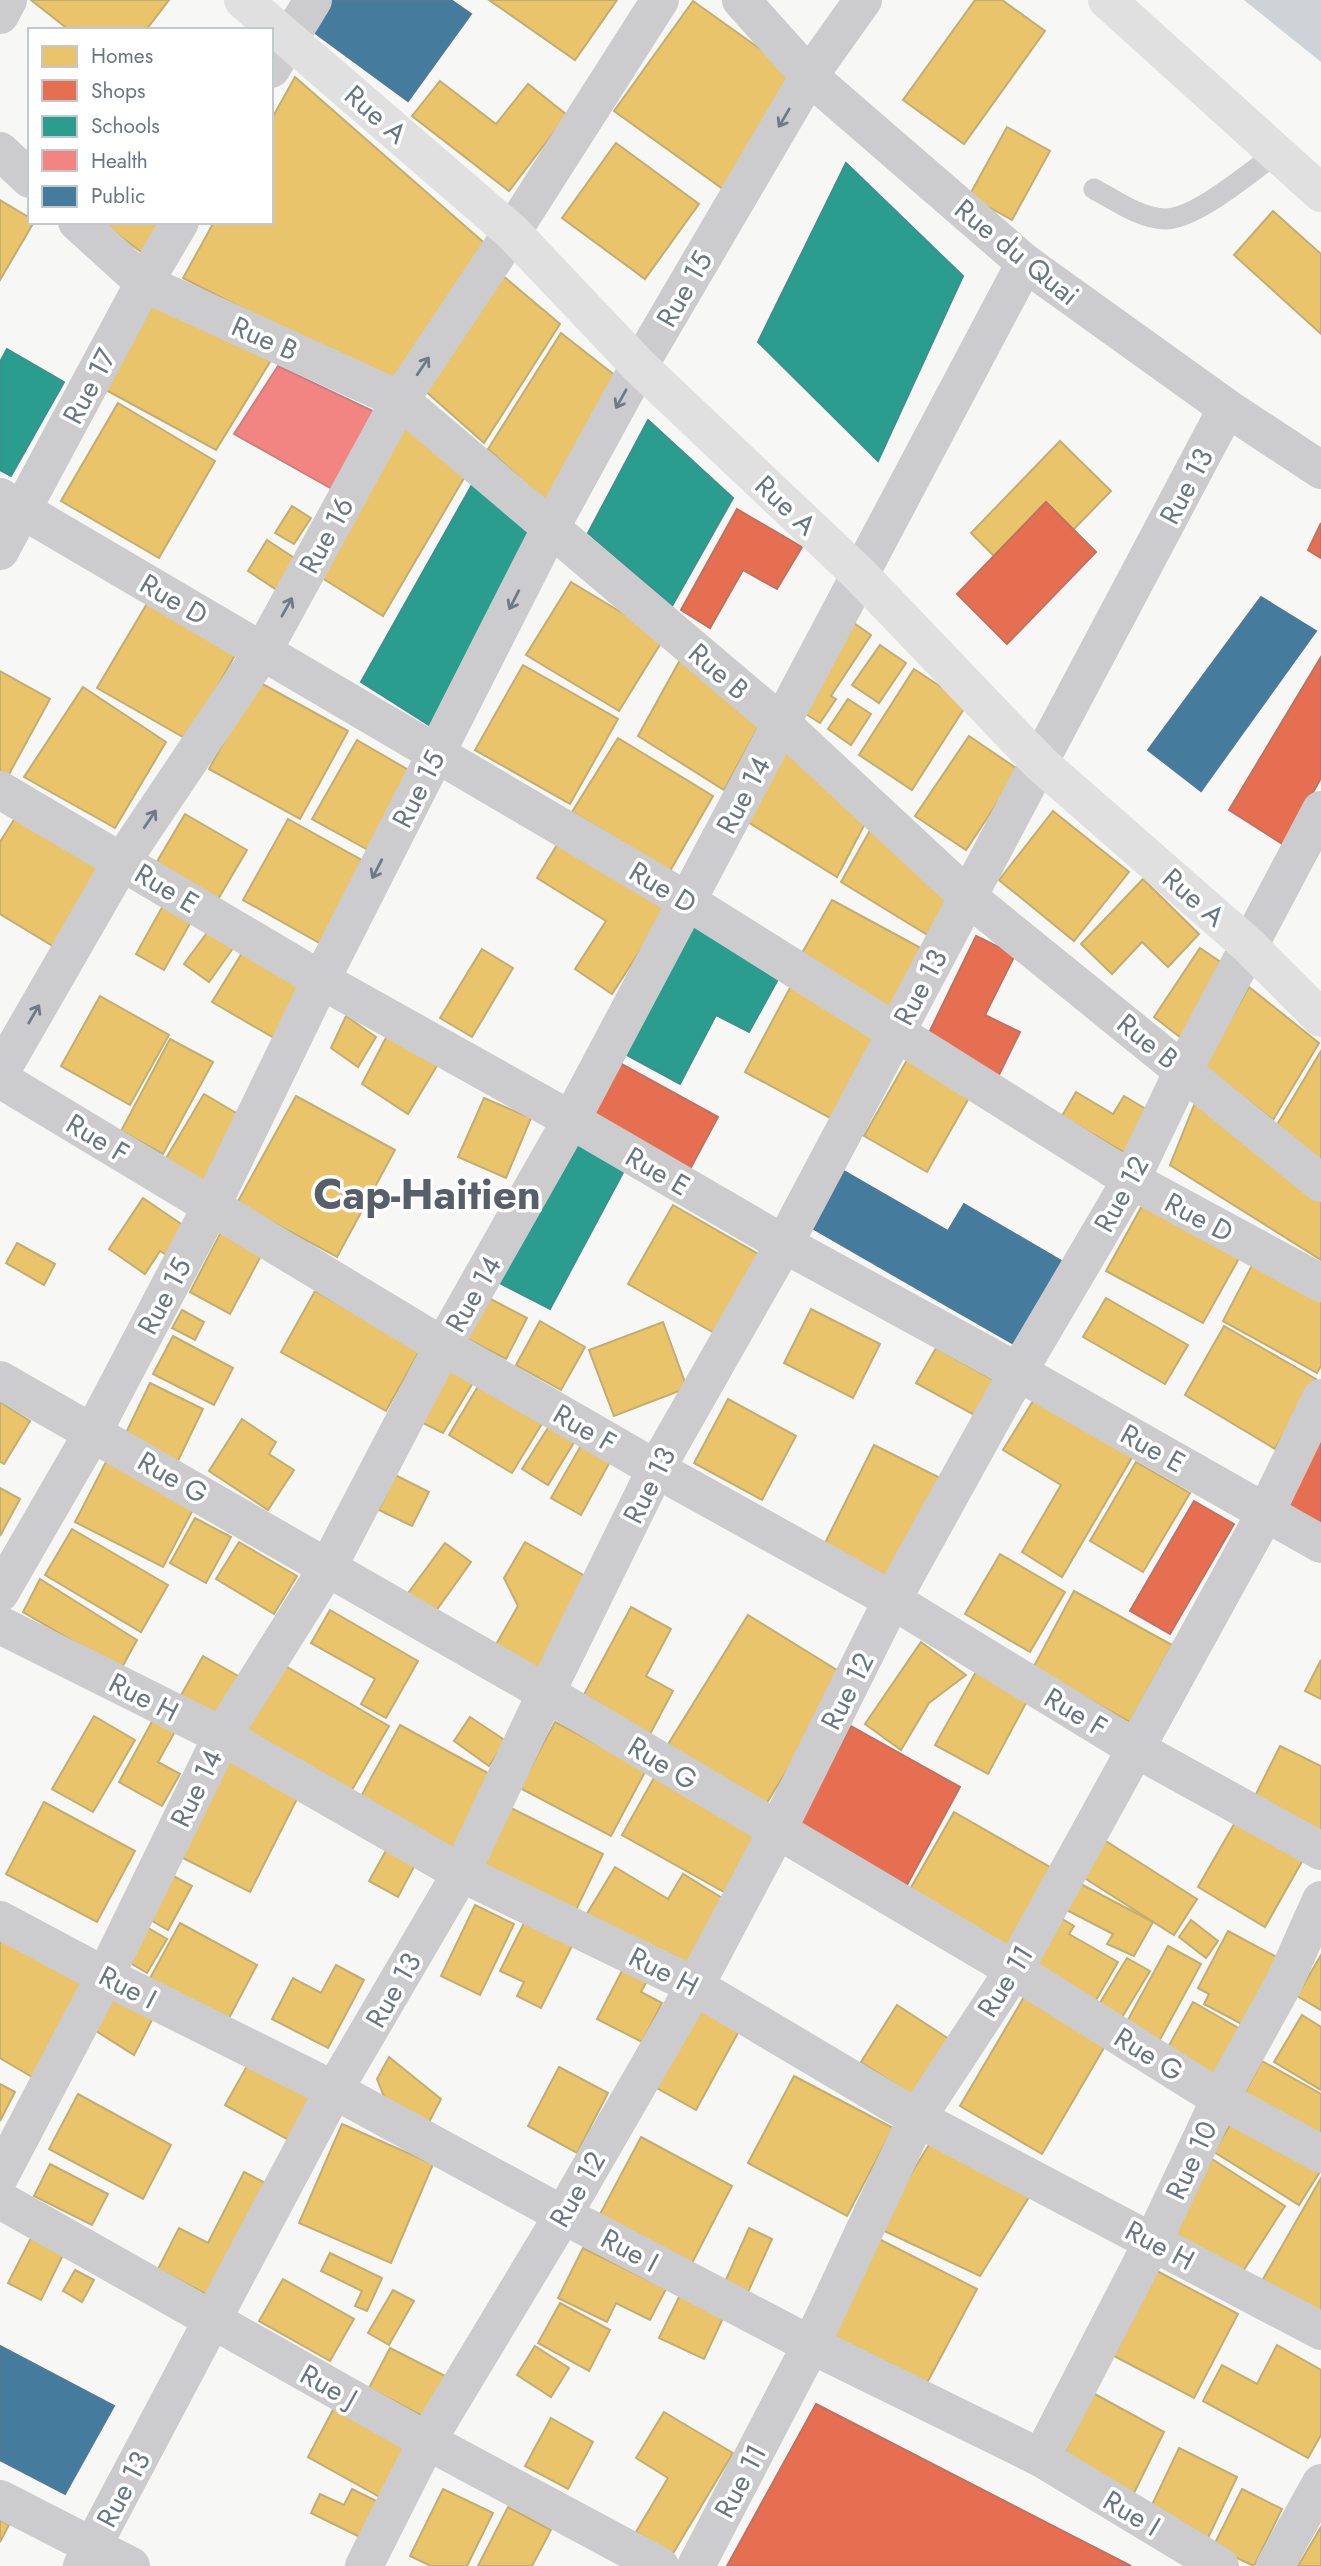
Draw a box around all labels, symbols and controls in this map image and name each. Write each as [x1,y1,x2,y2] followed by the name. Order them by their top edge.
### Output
[28,28,273,224] legend
[91,41,153,71] text: Homes
[335,75,417,154] street label: Rue A
[91,76,145,106] text: Shops
[777,107,790,128] one-way arrow
[91,111,160,141] text: Schools
[91,146,148,176] text: Health
[91,181,145,211] text: Public
[946,189,1088,315] street label: Rue du Quai
[646,244,723,335] street label: Rue 15
[225,306,305,371] street label: Rue B
[52,341,127,431] street label: Rue 17
[416,357,430,377] one-way arrow
[614,389,628,409] one-way arrow
[1149,441,1224,532] street label: Rue 13
[745,466,826,545] street label: Rue A
[289,489,364,581] street label: Rue 16
[132,564,215,635] street label: Rue D
[506,589,520,610] one-way arrow
[281,597,294,618] one-way arrow
[679,633,758,709] street label: Rue B
[382,744,455,835] street label: Rue 15
[706,749,781,841] street label: Rue 14
[143,809,157,829] one-way arrow
[621,851,704,924] street label: Rue D
[127,853,207,924] street label: Rue E
[370,858,384,878] one-way arrow
[1153,858,1235,937] street label: Rue A
[883,942,958,1033] street label: Rue 13
[28,1004,41,1025] one-way arrow
[1108,1004,1187,1079] street label: Rue B
[58,1104,137,1173] street label: Rue F
[618,1137,698,1206] street label: Rue E
[1084,1149,1159,1240] street label: Rue 12
[313,1164,541,1225] district label: Cap-Haitien
[1157,1182,1240,1253] street label: Rue D
[435,1248,512,1340] street label: Rue 14
[127,1251,202,1342] street label: Rue 15
[545,1394,624,1463] street label: Rue F
[1113,1414,1193,1483] street label: Rue E
[613,1440,686,1531] street label: Rue 13
[130,1441,215,1514] street label: Rue G
[811,1646,884,1737] street label: Rue 12
[102,1663,186,1732] street label: Rue H
[1036,1678,1115,1747] street label: Rue F
[620,1727,705,1800] street label: Rue G
[160,1742,233,1834] street label: Rue 14
[622,1937,706,2006] street label: Rue H
[967,1937,1044,2025] street label: Rue 11
[355,1945,431,2036] street label: Rue 13
[92,1956,164,2019] street label: Rue I
[1106,2017,1191,2092] street label: Rue G
[1155,2114,1227,2206] street label: Rue 10
[539,2144,616,2235] street label: Rue 12
[1118,2210,1202,2281] street label: Rue H
[594,2218,666,2283] street label: Rue I
[293,2354,365,2419] street label: Rue J
[704,2437,777,2525] street label: Rue 11
[86,2444,161,2535] street label: Rue 13
[1095,2480,1168,2546] street label: Rue I

